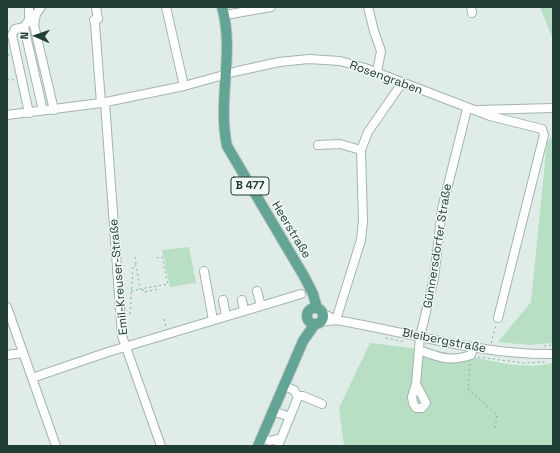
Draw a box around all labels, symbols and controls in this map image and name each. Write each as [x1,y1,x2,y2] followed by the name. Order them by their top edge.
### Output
[16,16,56,56] north arrow
[17,32,31,40] text: N
[347,58,425,98] street label: Rosengraben
[231,177,269,195] road number: B 477
[421,183,455,309] street label: Günnersdorfer Straße
[268,199,314,261] street label: Heerstraße
[107,218,131,336] street label: Emil-Kreuser-Straße
[401,326,487,356] street label: Bleibergstraße

